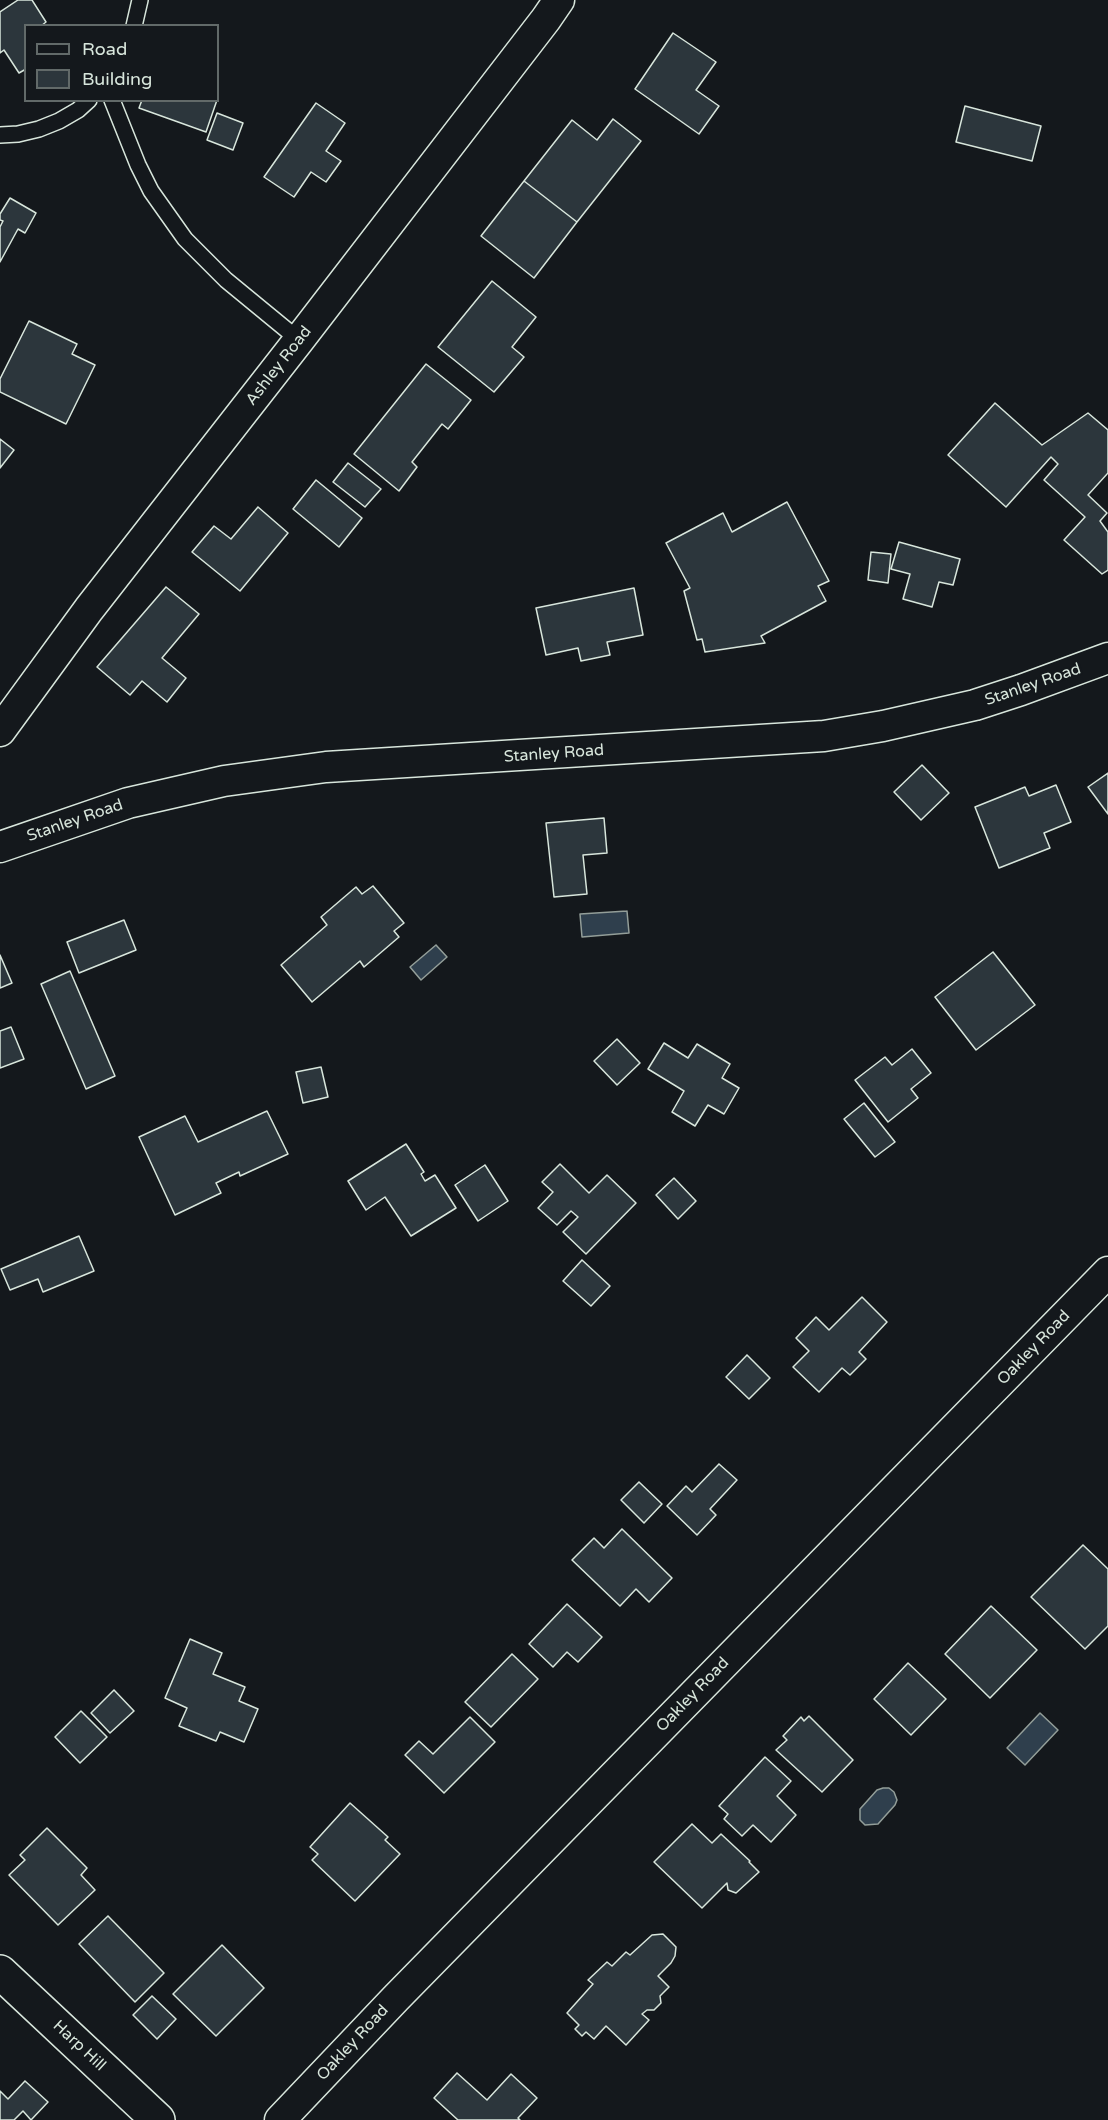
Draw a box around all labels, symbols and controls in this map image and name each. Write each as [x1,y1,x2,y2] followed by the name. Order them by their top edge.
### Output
[24,24,219,102] legend
[82,38,127,60] text: Road
[82,68,152,90] text: Building
[242,323,316,409] street label: Ashley Road
[982,660,1084,710] street label: Stanley Road
[503,741,605,767] street label: Stanley Road
[24,796,126,846] street label: Stanley Road
[994,1307,1074,1389] street label: Oakley Road
[653,1654,733,1736] street label: Oakley Road
[313,2001,393,2085] street label: Oakley Road
[49,2017,109,2075] street label: Harp Hill

